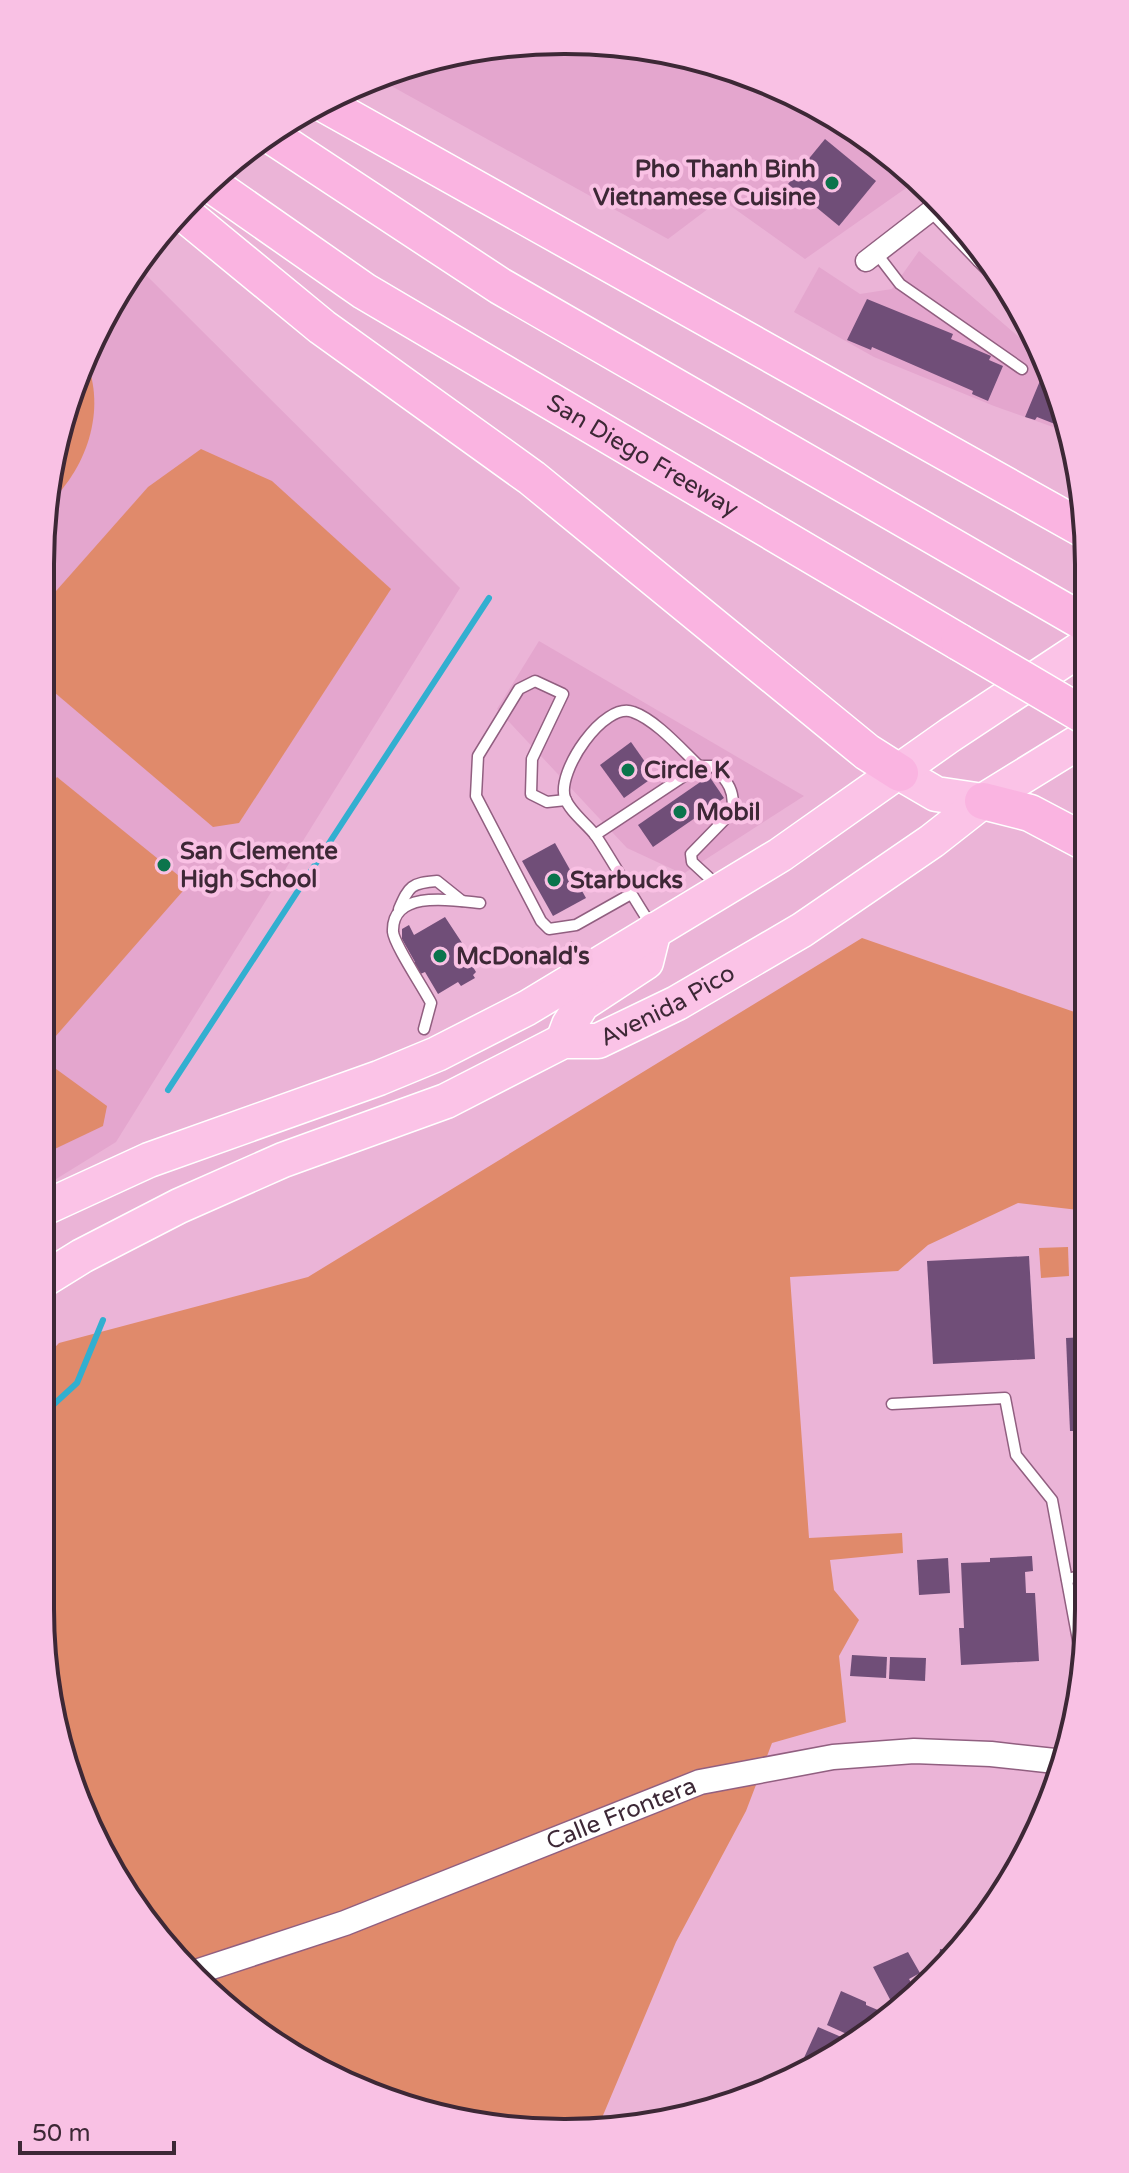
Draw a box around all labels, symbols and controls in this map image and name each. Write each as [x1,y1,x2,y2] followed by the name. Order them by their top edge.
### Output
[593,155,816,212] place label: Pho Thanh Binh Vietnamese Cuisine
[823,174,841,192] marker: Pho Thanh Binh Vietnamese Cuisine
[542,388,744,523] street label: San Diego Freeway
[644,756,730,785] place label: Circle K
[619,761,637,779] marker: Circle K
[696,798,761,827] place label: Mobil
[671,803,689,821] marker: Mobil
[180,837,338,894] place label: San Clemente High School
[155,856,173,874] marker: San Clemente High School
[570,866,683,895] place label: Starbucks
[545,871,563,889] marker: Starbucks
[456,942,590,971] place label: McDonald's
[431,947,449,965] marker: McDonald's
[595,958,740,1052] street label: Avenida Pico
[542,1770,700,1856] street label: Calle Frontera
[20,2105,174,2155] scale bar
[32,2119,90,2148] text: 50 m

